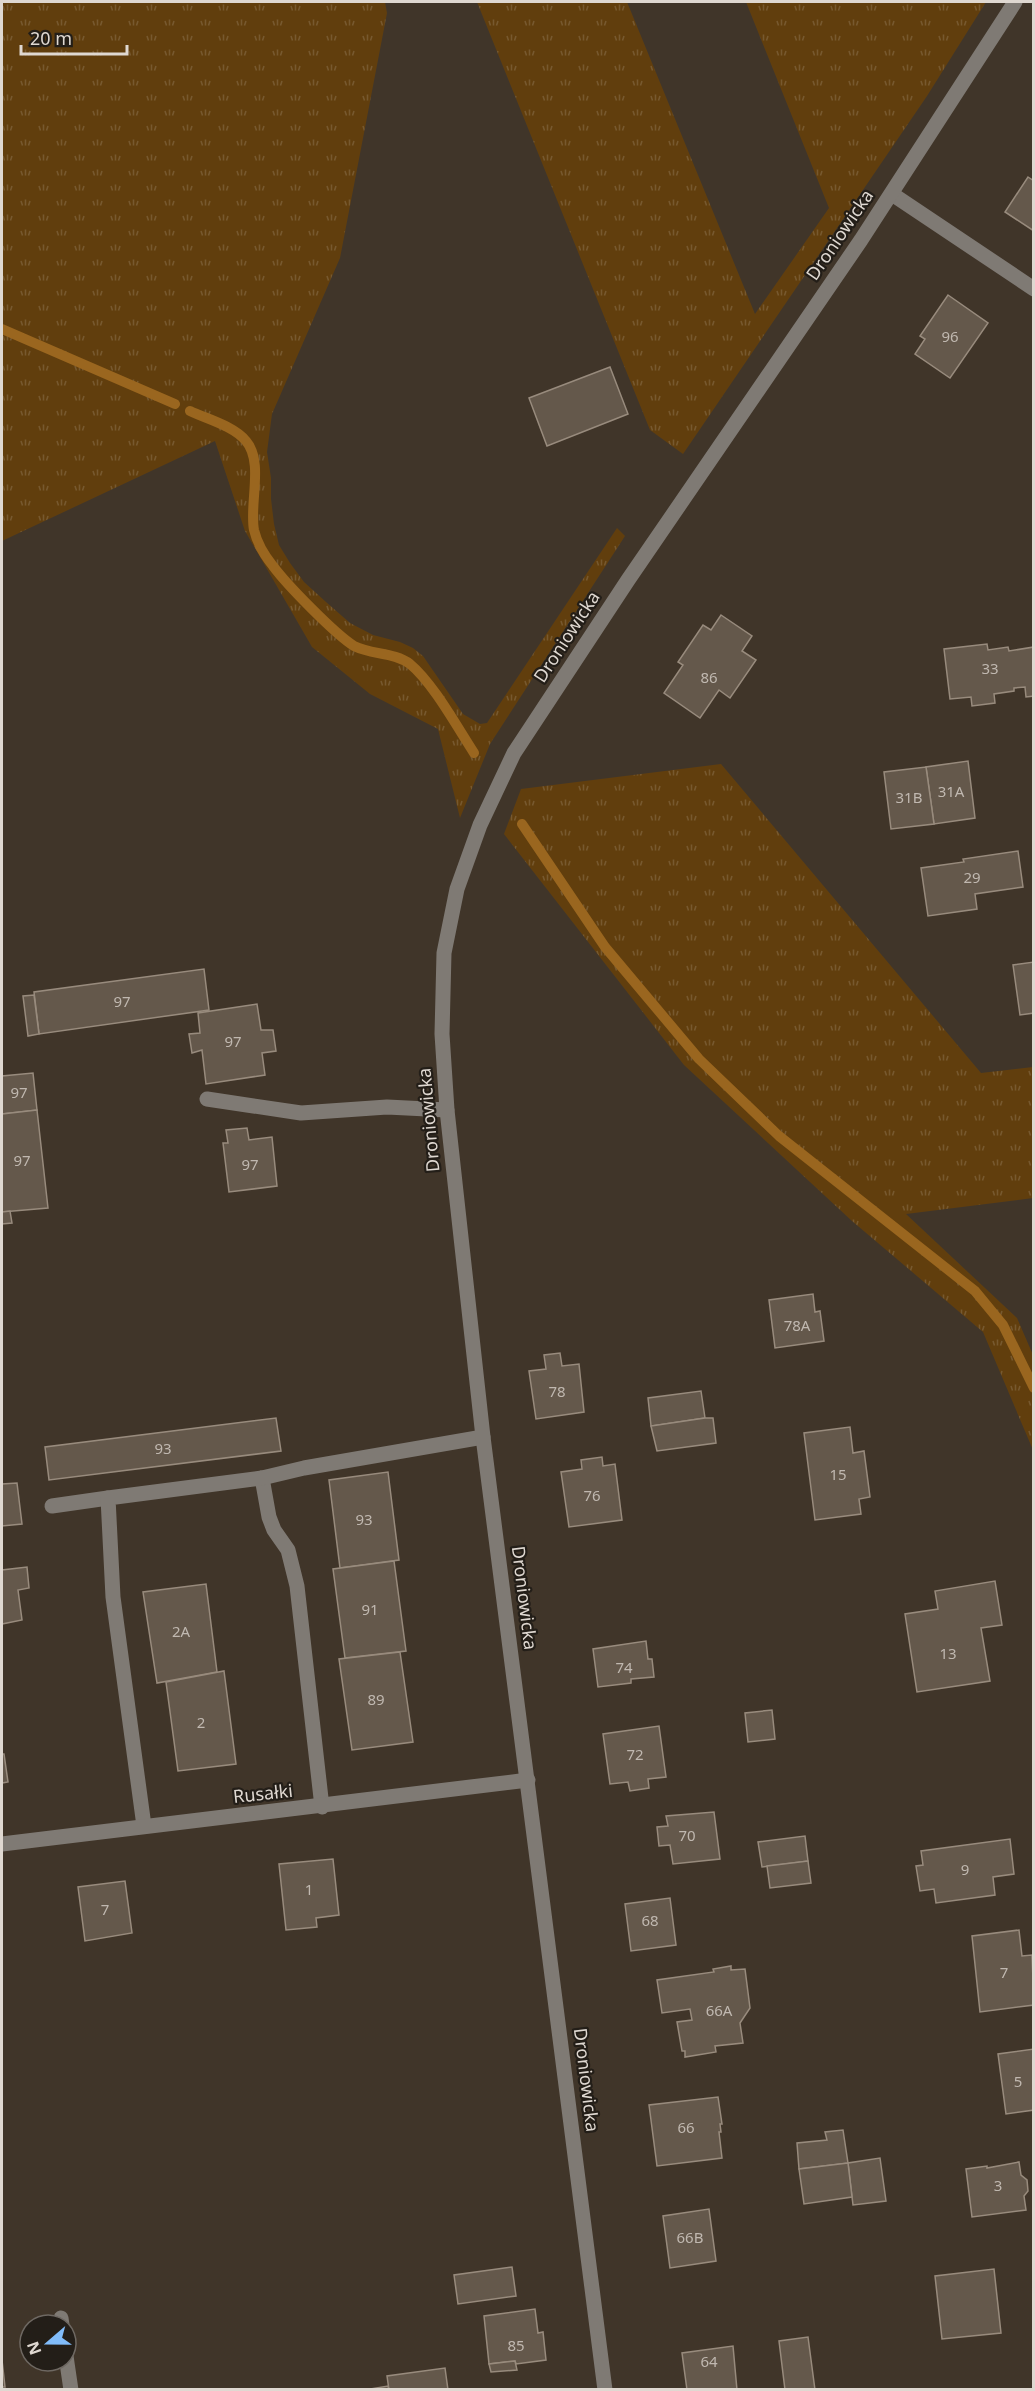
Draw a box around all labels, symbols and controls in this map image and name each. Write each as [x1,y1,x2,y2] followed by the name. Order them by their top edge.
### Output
[21,18,128,56] scale bar
[30,26,72,50] text: 20 m
[800,184,878,284] street label: Droniowicka
[941,326,959,346] house number: 96
[528,586,605,687] street label: Droniowicka
[981,658,999,678] house number: 33
[700,667,718,687] house number: 86
[938,781,965,801] house number: 31A
[896,787,922,807] house number: 31B
[963,867,981,887] house number: 29
[113,991,131,1011] house number: 97
[224,1031,242,1051] house number: 97
[411,1067,445,1173] street label: Droniowicka
[10,1082,28,1102] house number: 97
[13,1150,31,1170] house number: 97
[241,1154,259,1174] house number: 97
[784,1315,811,1335] house number: 78A
[548,1381,566,1401] house number: 78
[154,1438,172,1458] house number: 93
[829,1464,847,1484] house number: 15
[583,1485,601,1505] house number: 76
[355,1509,373,1529] house number: 93
[507,1545,543,1651] street label: Droniowicka
[361,1599,379,1619] house number: 91
[172,1621,190,1641] house number: 2A
[939,1643,957,1663] house number: 13
[615,1657,633,1677] house number: 74
[367,1689,385,1709] house number: 89
[197,1712,205,1732] house number: 2
[626,1744,644,1764] house number: 72
[232,1778,294,1808] street label: Rusałki
[678,1825,696,1845] house number: 70
[961,1859,969,1879] house number: 9
[305,1879,313,1899] house number: 1
[101,1899,109,1919] house number: 7
[641,1910,659,1930] house number: 68
[1000,1962,1008,1982] house number: 7
[706,2000,733,2020] house number: 66A
[569,2027,605,2133] street label: Droniowicka
[1014,2071,1022,2091] house number: 5
[677,2117,695,2137] house number: 66
[994,2175,1002,2195] house number: 3
[677,2227,703,2247] house number: 66B
[18,2313,78,2373] north arrow
[507,2335,525,2355] house number: 85
[21,2338,46,2358] text: N
[700,2351,718,2371] house number: 64

